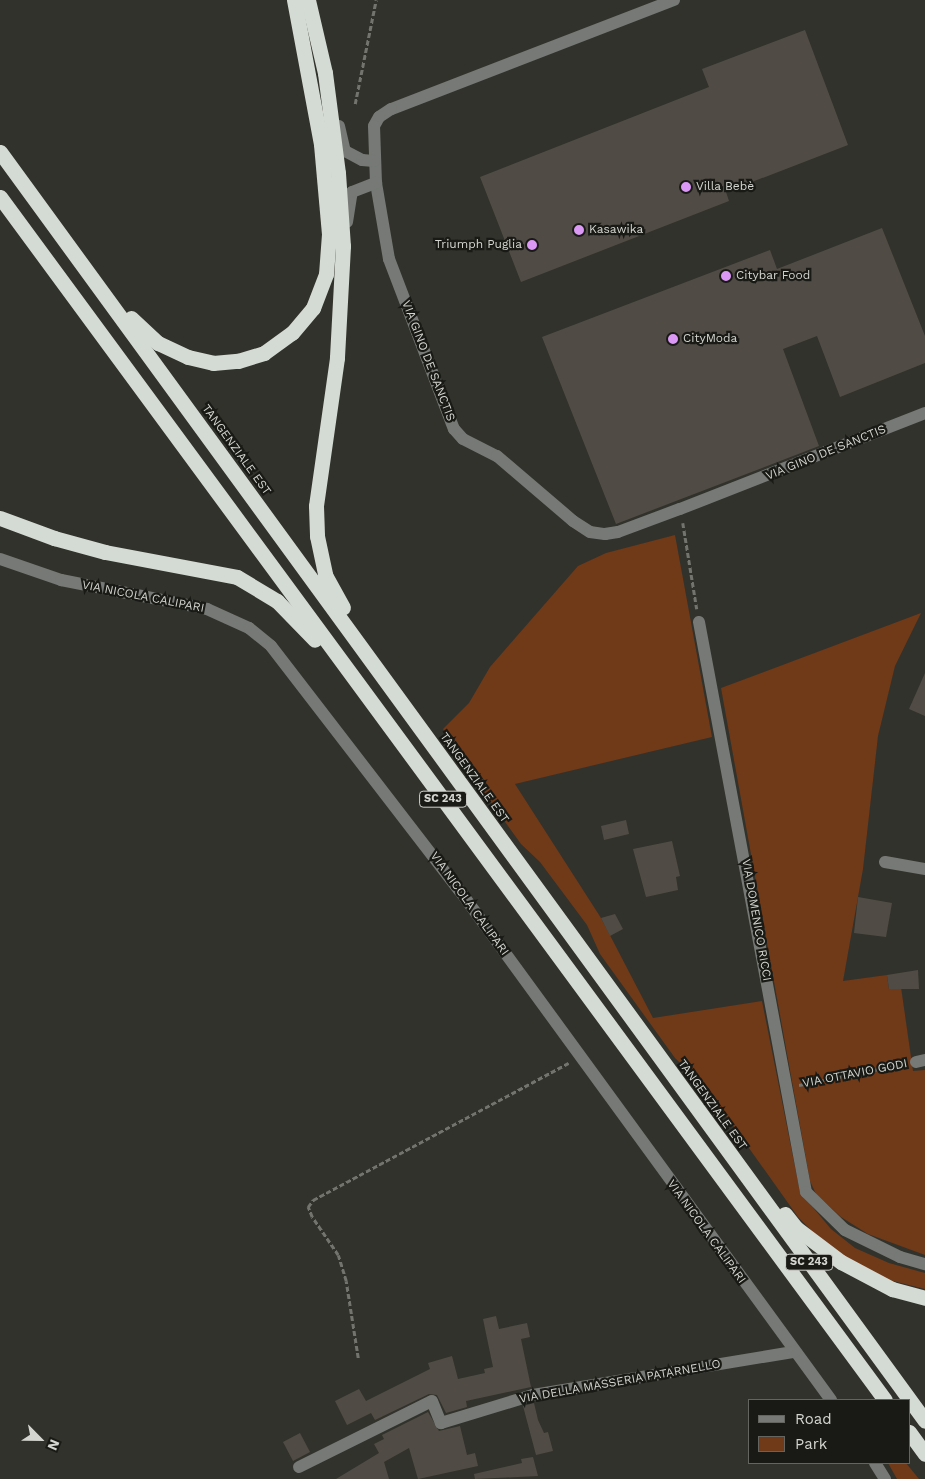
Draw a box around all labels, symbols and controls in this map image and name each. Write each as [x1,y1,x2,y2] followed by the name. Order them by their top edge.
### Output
[696,180,754,194] place label: Villa Bebè
[680,181,692,193] marker: Villa Bebè
[589,223,643,237] place label: Kasawika
[573,224,585,236] marker: Kasawika
[435,238,522,252] place label: Triumph Puglia
[526,239,538,251] marker: Triumph Puglia
[736,269,811,283] place label: Citybar Food
[720,270,732,282] marker: Citybar Food
[398,298,458,424] street label: VIA GINO DE SANCTIS
[683,332,737,346] place label: CityModa
[667,333,679,345] marker: CityModa
[198,402,274,498] street label: TANGENZIALE EST
[764,422,888,484] street label: VIA GINO DE SANCTIS
[80,578,206,616] street label: VIA NICOLA CALIPARI
[436,730,512,826] street label: TANGENZIALE EST
[418,791,468,808] road number: SC 243
[426,849,512,959] street label: VIA NICOLA CALIPARI
[738,858,774,982] street label: VIA DOMENICO RICCI
[674,1057,750,1153] street label: TANGENZIALE EST
[801,1057,909,1091] street label: VIA OTTAVIO GODI
[663,1177,749,1287] street label: VIA NICOLA CALIPARI
[784,1254,834,1270] road number: SC 243
[517,1357,723,1407] street label: VIA DELLA MASSERIA PATARNELLO
[748,1399,910,1464] legend
[795,1410,832,1428] text: Road
[15,1414,65,1464] north arrow
[795,1435,827,1453] text: Park
[44,1437,63,1453] text: N

